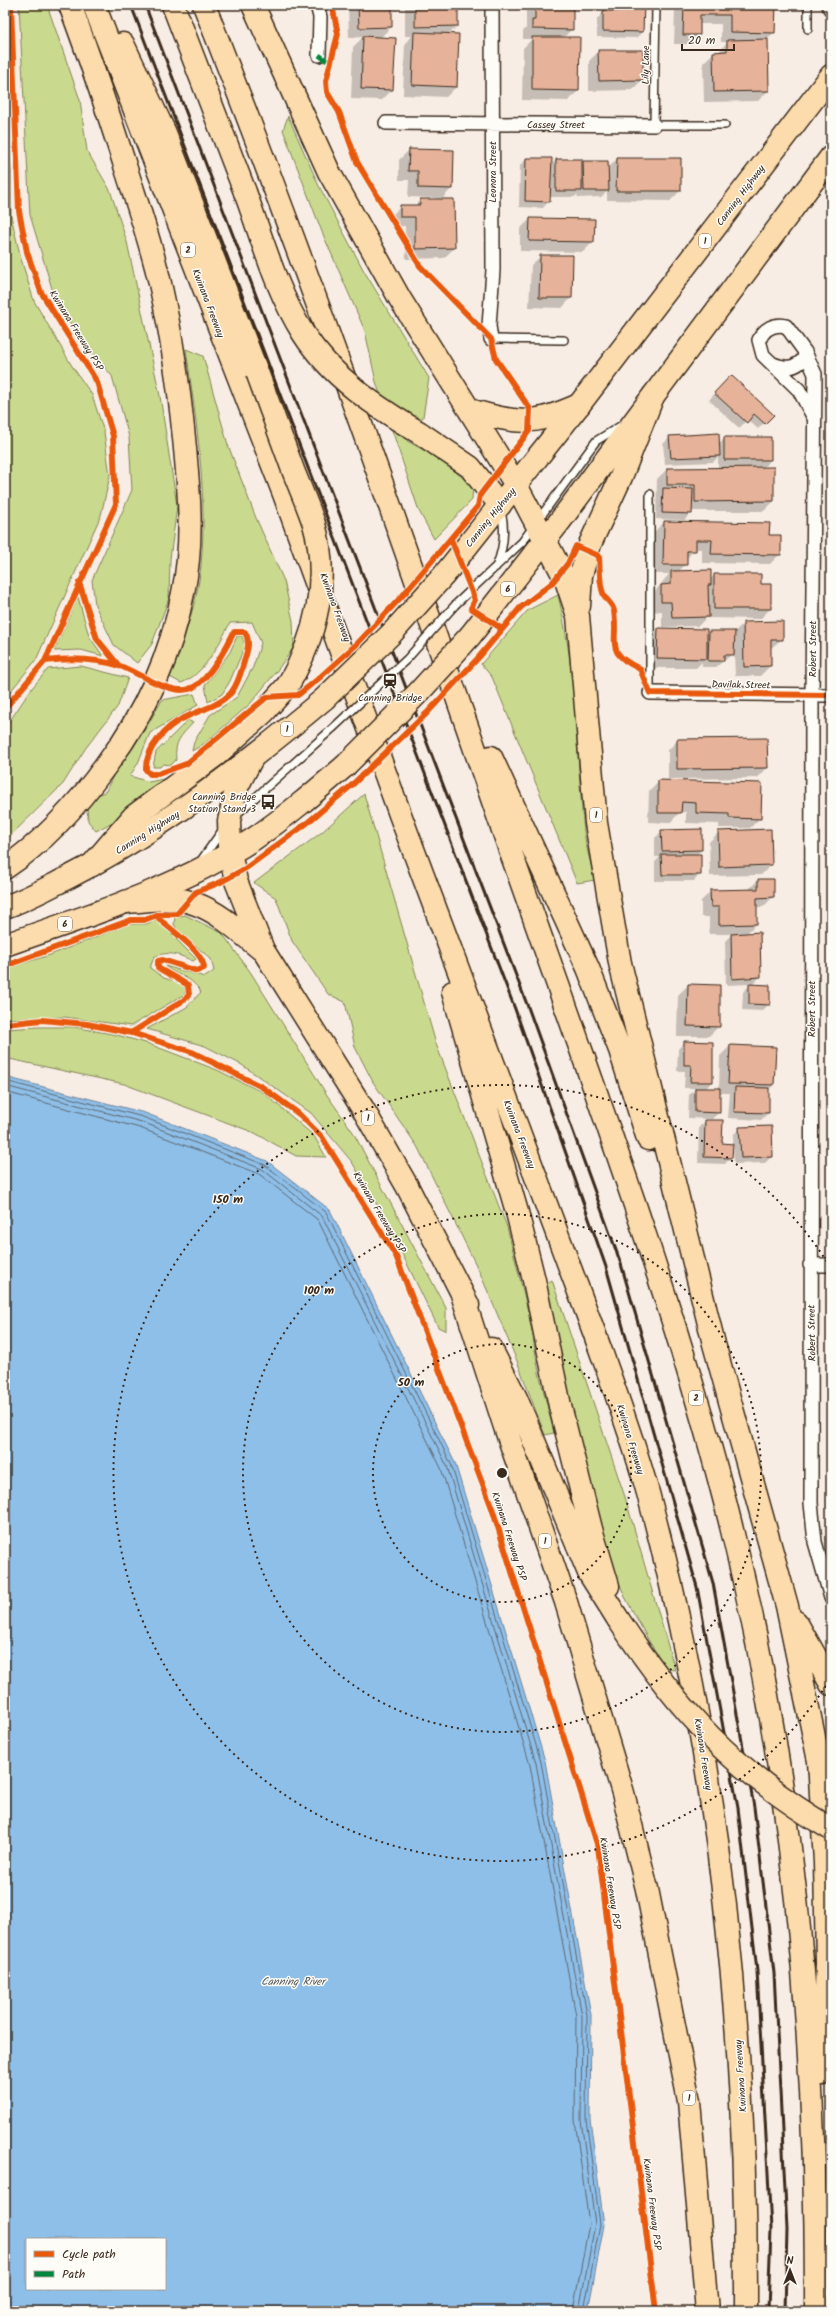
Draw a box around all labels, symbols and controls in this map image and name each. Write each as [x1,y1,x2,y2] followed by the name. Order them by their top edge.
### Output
[682,26,734,52] scale bar
[688,31,716,50] text: 20 m
[638,45,654,85] street label: Lily Lane
[527,117,585,133] street label: Cassey Street
[485,141,501,203] street label: Leonora Street
[712,161,769,230] street label: Canning Highway
[699,234,711,248] road number: 1
[181,243,195,257] road number: 2
[188,267,229,340] street label: Kwinana Freeway
[45,287,108,375] street label: Kwinana Freeway PSP
[462,484,520,551] street label: Canning Highway
[315,570,355,645] street label: Kwinana Freeway
[501,582,515,596] road number: 6
[805,621,821,677] street label: Robert Street
[381,672,399,690] station icon: Canning Bridge
[711,676,771,694] street label: Davilak Street
[358,690,423,706] place label: Canning Bridge
[281,722,293,736] road number: 1
[188,789,256,817] place label: Canning Bridge Station Stand 3
[259,793,277,811] bus stop icon: Canning Bridge Station Stand 3
[112,807,183,859] street label: Canning Highway
[590,808,602,822] road number: 1
[58,917,72,931] road number: 6
[804,981,820,1037] street label: Robert Street
[499,1098,540,1171] street label: Kwinana Freeway
[362,1111,374,1125] road number: 1
[348,1169,410,1257] street label: Kwinana Freeway PSP
[213,1190,243,1209] text: 150 m
[304,1281,334,1300] text: 100 m
[804,1304,820,1361] street label: Robert Street
[397,1373,425,1392] text: 50 m
[689,1391,703,1405] road number: 2
[612,1402,648,1477] street label: Kwinana Freeway
[495,1466,509,1480] centre of rings
[487,1490,531,1583] street label: Kwinana Freeway PSP
[539,1534,551,1548] road number: 1
[689,1717,717,1792] street label: Kwinana Freeway
[595,1836,625,1931] street label: Kwinana Freeway PSP
[261,1973,327,1991] water label: Canning River
[730,2039,752,2113] street label: Kwinana Freeway
[683,2091,695,2105] road number: 1
[638,2157,666,2252] street label: Kwinana Freeway PSP
[26,2238,166,2290] legend
[62,2245,116,2264] text: Cycle path
[770,2250,810,2290] north arrow
[787,2252,794,2270] text: N
[62,2265,85,2284] text: Path

